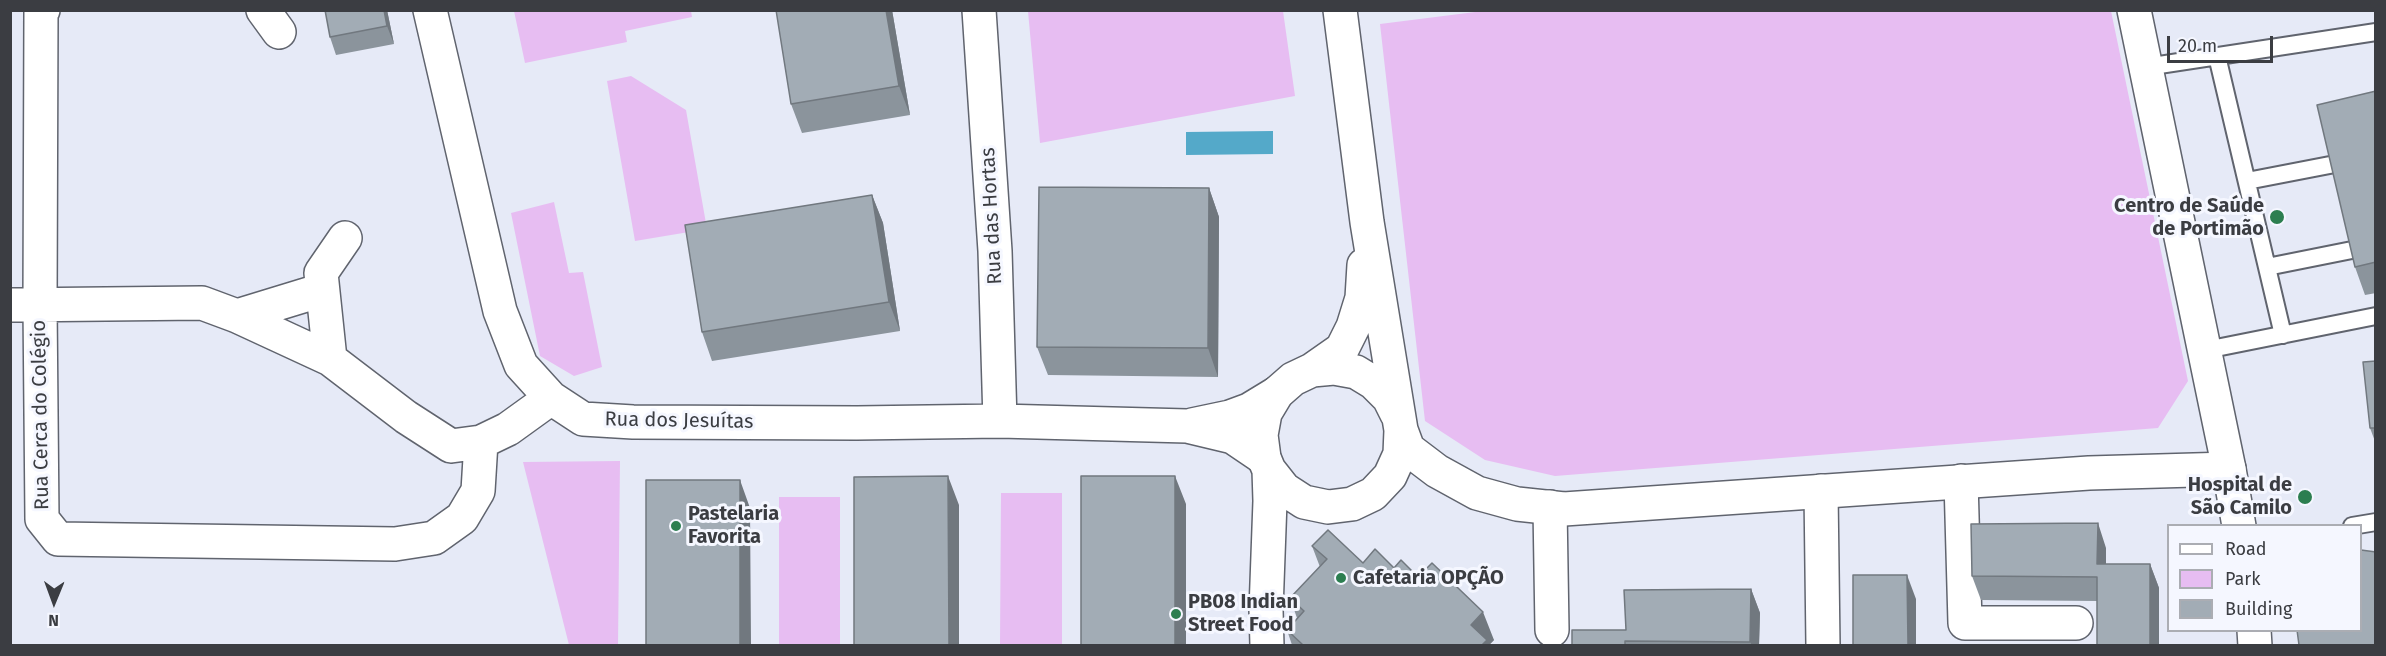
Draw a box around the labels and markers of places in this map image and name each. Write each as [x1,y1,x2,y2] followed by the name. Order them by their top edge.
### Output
[2114,194,2264,241] place label: Centro de Saúde de Portimão
[2268,208,2286,226] marker: Centro de Saúde de Portimão
[2188,473,2292,520] place label: Hospital de São Camilo
[2296,488,2314,506] marker: Hospital de São Camilo
[688,502,779,549] place label: Pastelaria Favorita
[669,519,683,533] marker: Pastelaria Favorita
[1353,566,1504,590] place label: Cafetaria OPÇÃO
[1334,571,1348,585] marker: Cafetaria OPÇÃO
[1188,590,1298,637] place label: PB08 Indian Street Food
[1169,607,1183,621] marker: PB08 Indian Street Food

